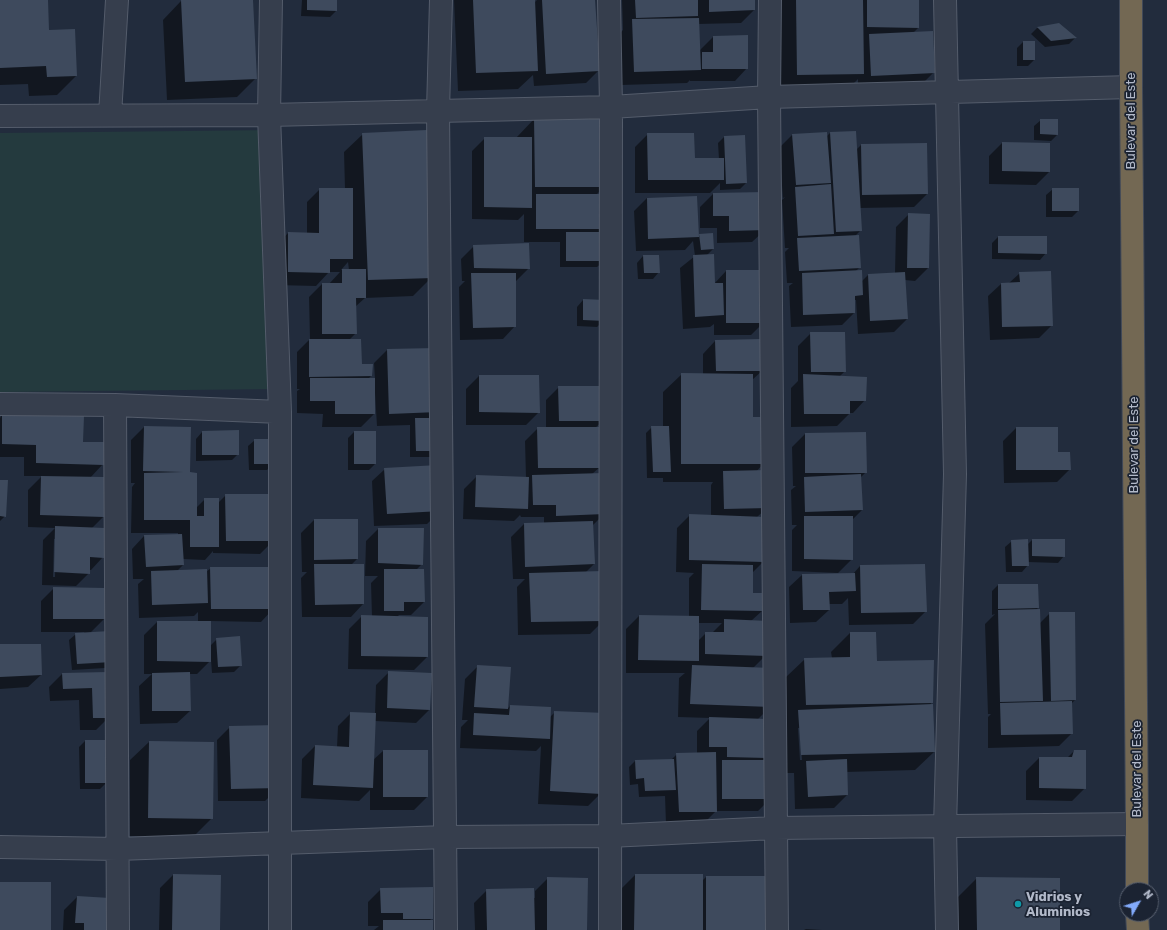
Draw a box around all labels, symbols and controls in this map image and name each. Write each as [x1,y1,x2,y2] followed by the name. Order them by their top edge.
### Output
[1123,72,1139,170] street label: Bulevar del Este
[1126,396,1142,494] street label: Bulevar del Este
[1129,720,1145,818] street label: Bulevar del Este
[1119,882,1159,922] north arrow
[1140,888,1155,902] text: N
[1026,889,1090,920] place label: Vidrios y Aluminios
[1013,899,1023,909] marker: Vidrios y Aluminios

